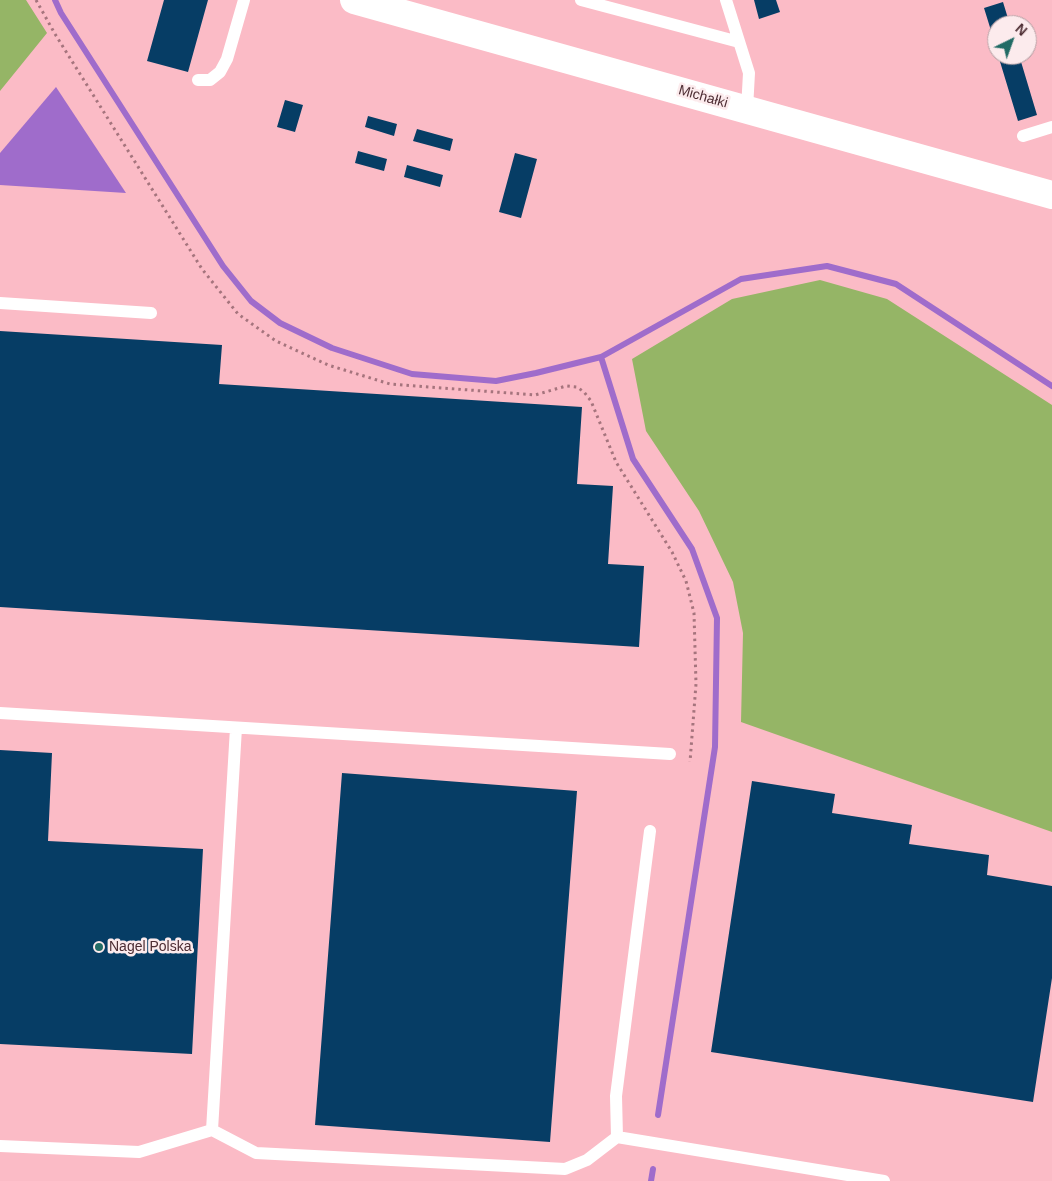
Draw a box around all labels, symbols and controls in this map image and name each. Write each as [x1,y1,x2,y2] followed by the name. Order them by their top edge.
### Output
[987,15,1037,65] north arrow
[1012,20,1030,39] text: N
[676,82,730,112] street label: Michałki
[109,939,191,955] place label: Nagel Polska
[93,941,105,953] marker: Nagel Polska

